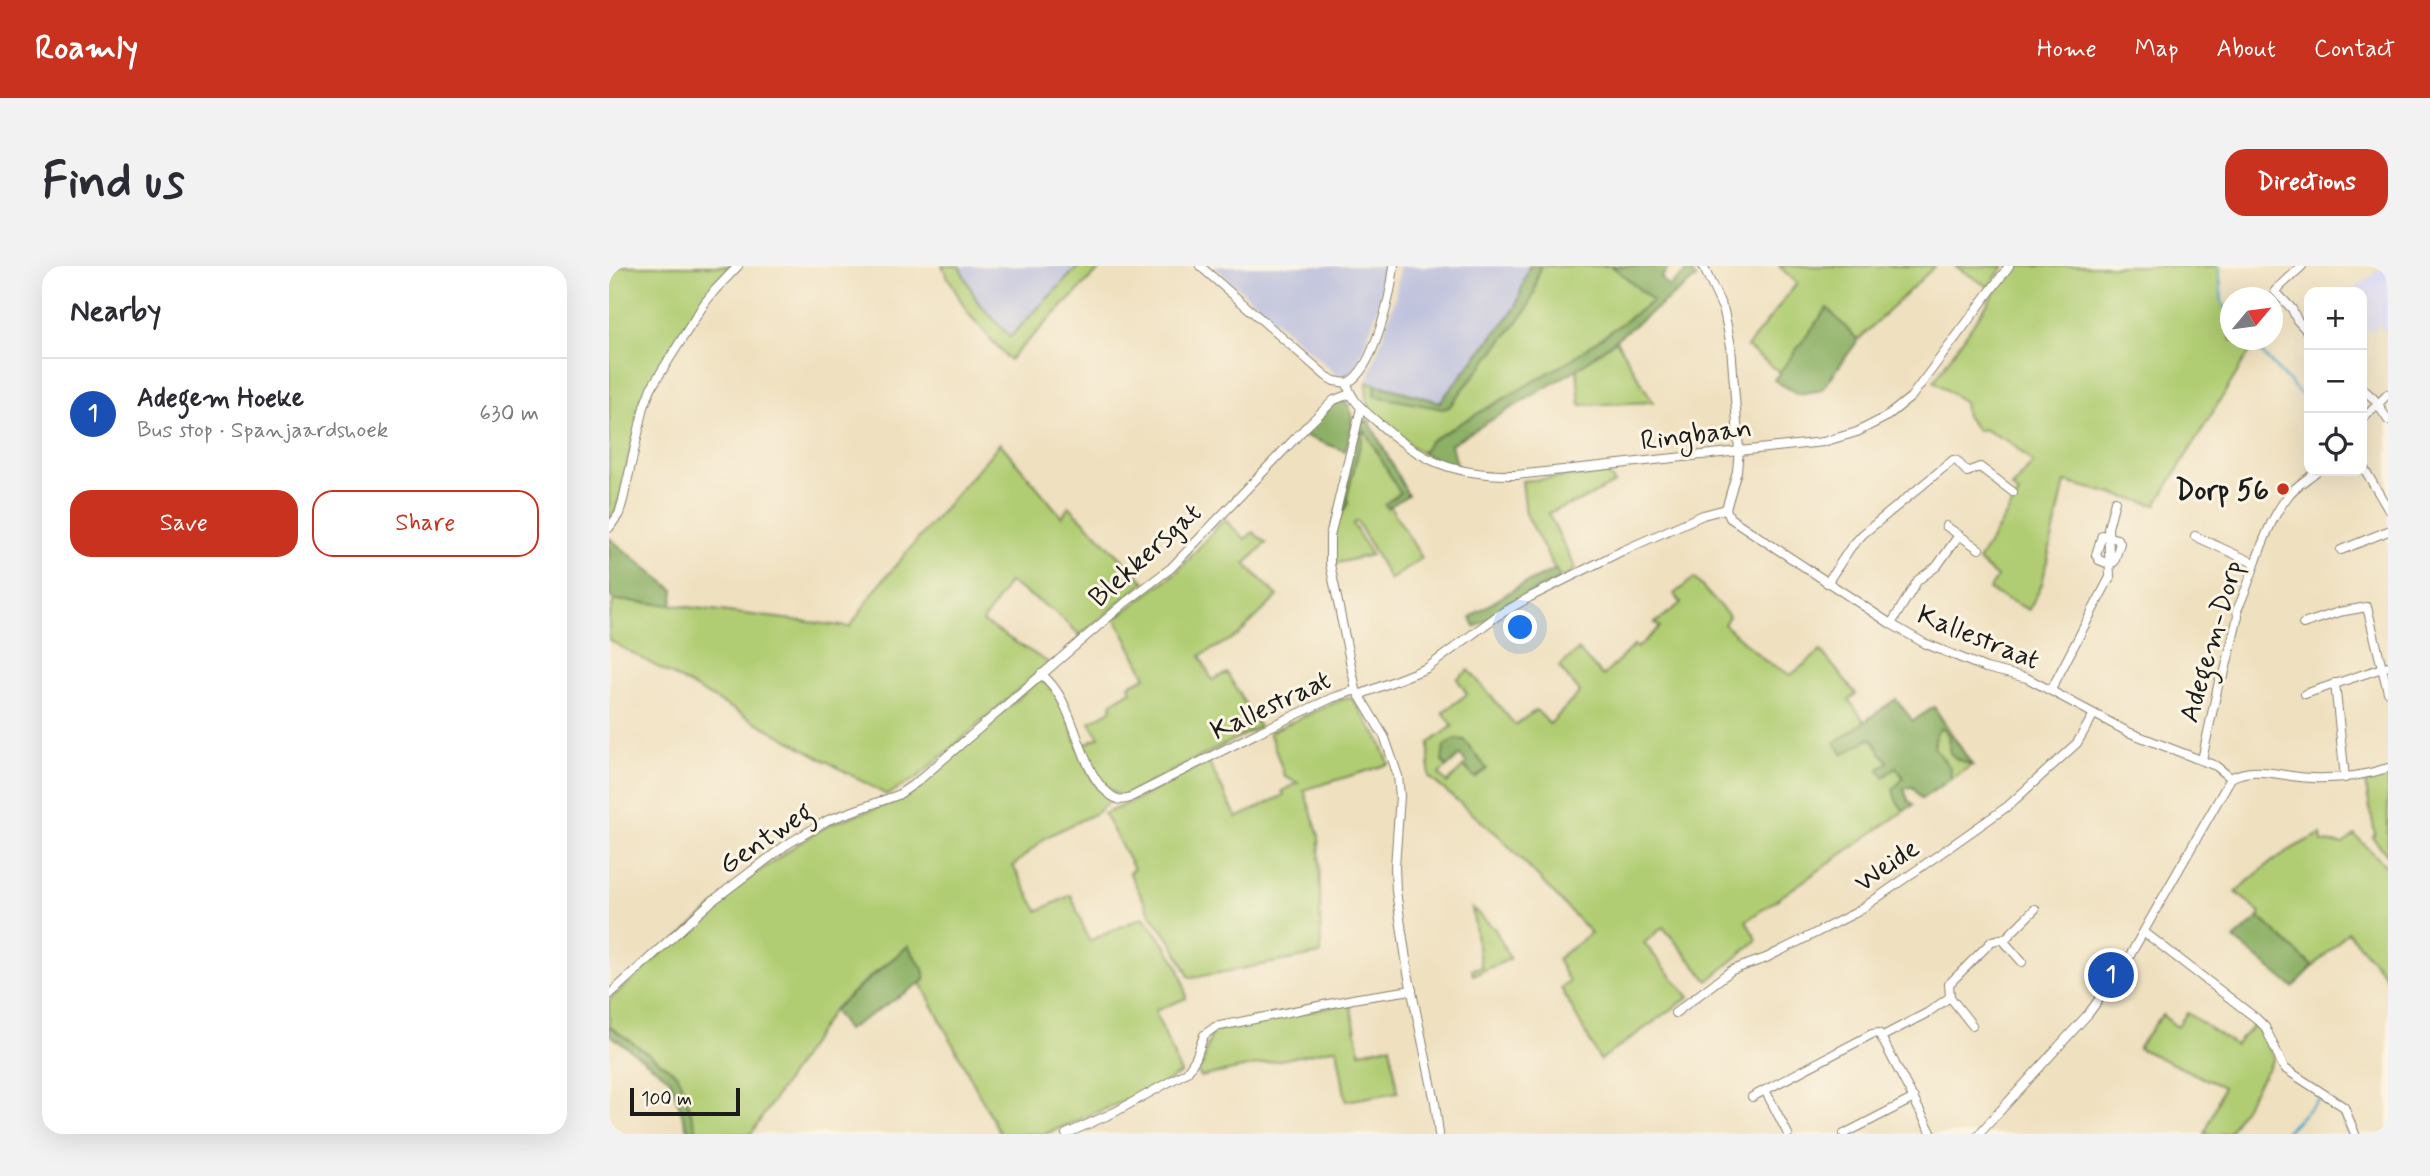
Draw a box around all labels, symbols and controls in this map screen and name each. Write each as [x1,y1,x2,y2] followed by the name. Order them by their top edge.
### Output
[35,27,138,71] text: Roamly
[2037,34,2097,65] text: Home
[2135,34,2179,65] text: Map
[2217,34,2276,65] text: About
[2314,34,2395,65] text: Contact
[2225,149,2388,216] button: Directions
[42,150,185,215] text: Find us
[2220,287,2283,350] north arrow
[2304,287,2367,476] map controls
[2304,287,2367,350] button: +
[70,292,161,331] text: Nearby
[2304,350,2367,413] button: −
[137,382,304,416] text: Adegem Hoeke
[88,399,98,429] text: 1
[479,399,539,429] text: 630 m
[1639,410,1754,463] street label: Ringbaan
[2304,413,2367,476] button: locate
[137,416,388,446] text: Bus stop · Spanjaardshoek
[2175,473,2269,510] place label: Dorp 56
[2275,481,2291,497] marker: Dorp 56
[70,490,298,557] button: Save
[312,490,539,557] button: Share
[1081,495,1210,616] street label: Blekkersgat
[2172,556,2256,728] street label: Adegem-Dorp
[1911,597,2045,680] street label: Kallestraat
[1503,610,1537,644] your location
[1205,662,1337,750] street label: Kallestraat
[712,794,822,887] street label: Gentweg
[1848,830,1927,902] street label: Weide
[2088,949,2134,1001] pin: 1
[630,1085,740,1117] scale bar
[641,1087,692,1112] text: 100 m

